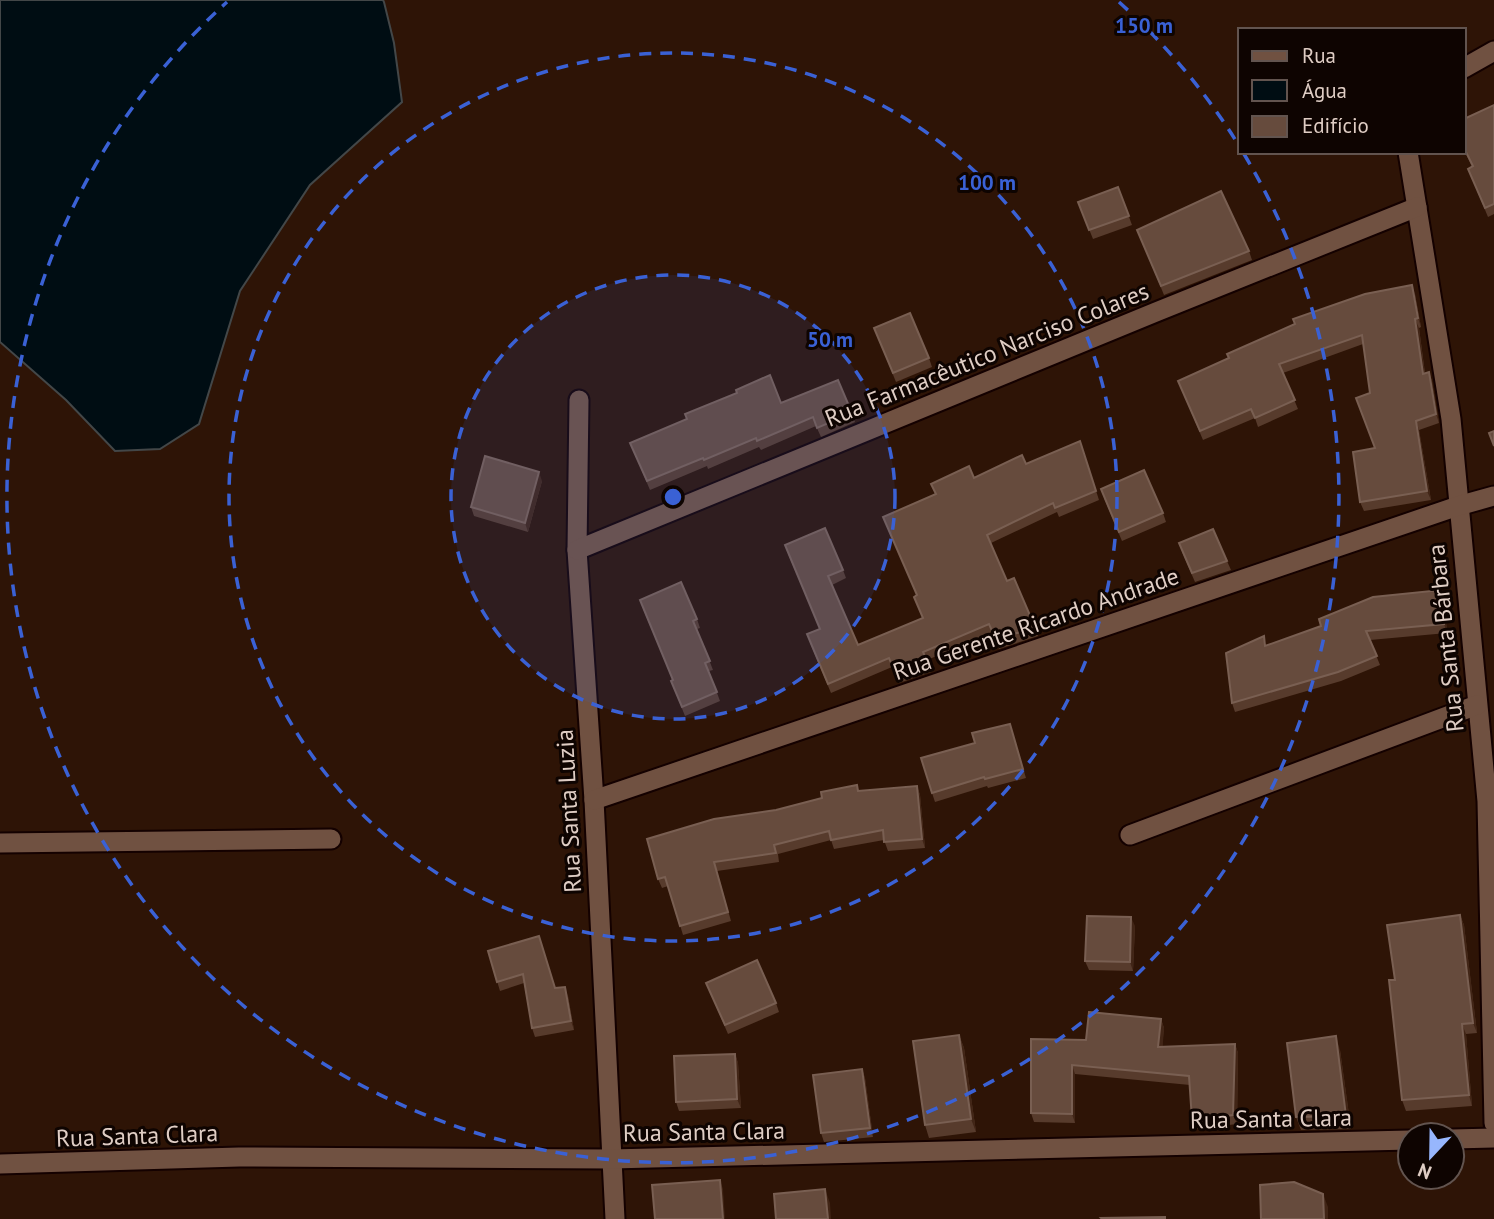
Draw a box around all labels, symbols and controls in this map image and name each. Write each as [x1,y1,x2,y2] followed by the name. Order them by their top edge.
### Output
[1115,12,1173,39] text: 150 m
[1238,28,1466,154] legend
[1302,42,1336,69] text: Rua
[1302,77,1347,104] text: Água
[1302,112,1369,139] text: Edifício
[958,169,1016,196] text: 100 m
[820,275,1153,434] street label: Rua Farmacêutico Narciso Colares
[807,326,853,353] text: 50 m
[661,485,685,509] centre of rings
[1420,543,1471,733] street label: Rua Santa Bárbara
[889,560,1183,687] street label: Rua Gerente Ricardo Andrade
[549,729,588,893] street label: Rua Santa Luzia
[1190,1102,1352,1135] street label: Rua Santa Clara
[623,1115,785,1148] street label: Rua Santa Clara
[55,1117,219,1154] street label: Rua Santa Clara
[1396,1121,1466,1191] north arrow
[1414,1158,1435,1185] text: N

